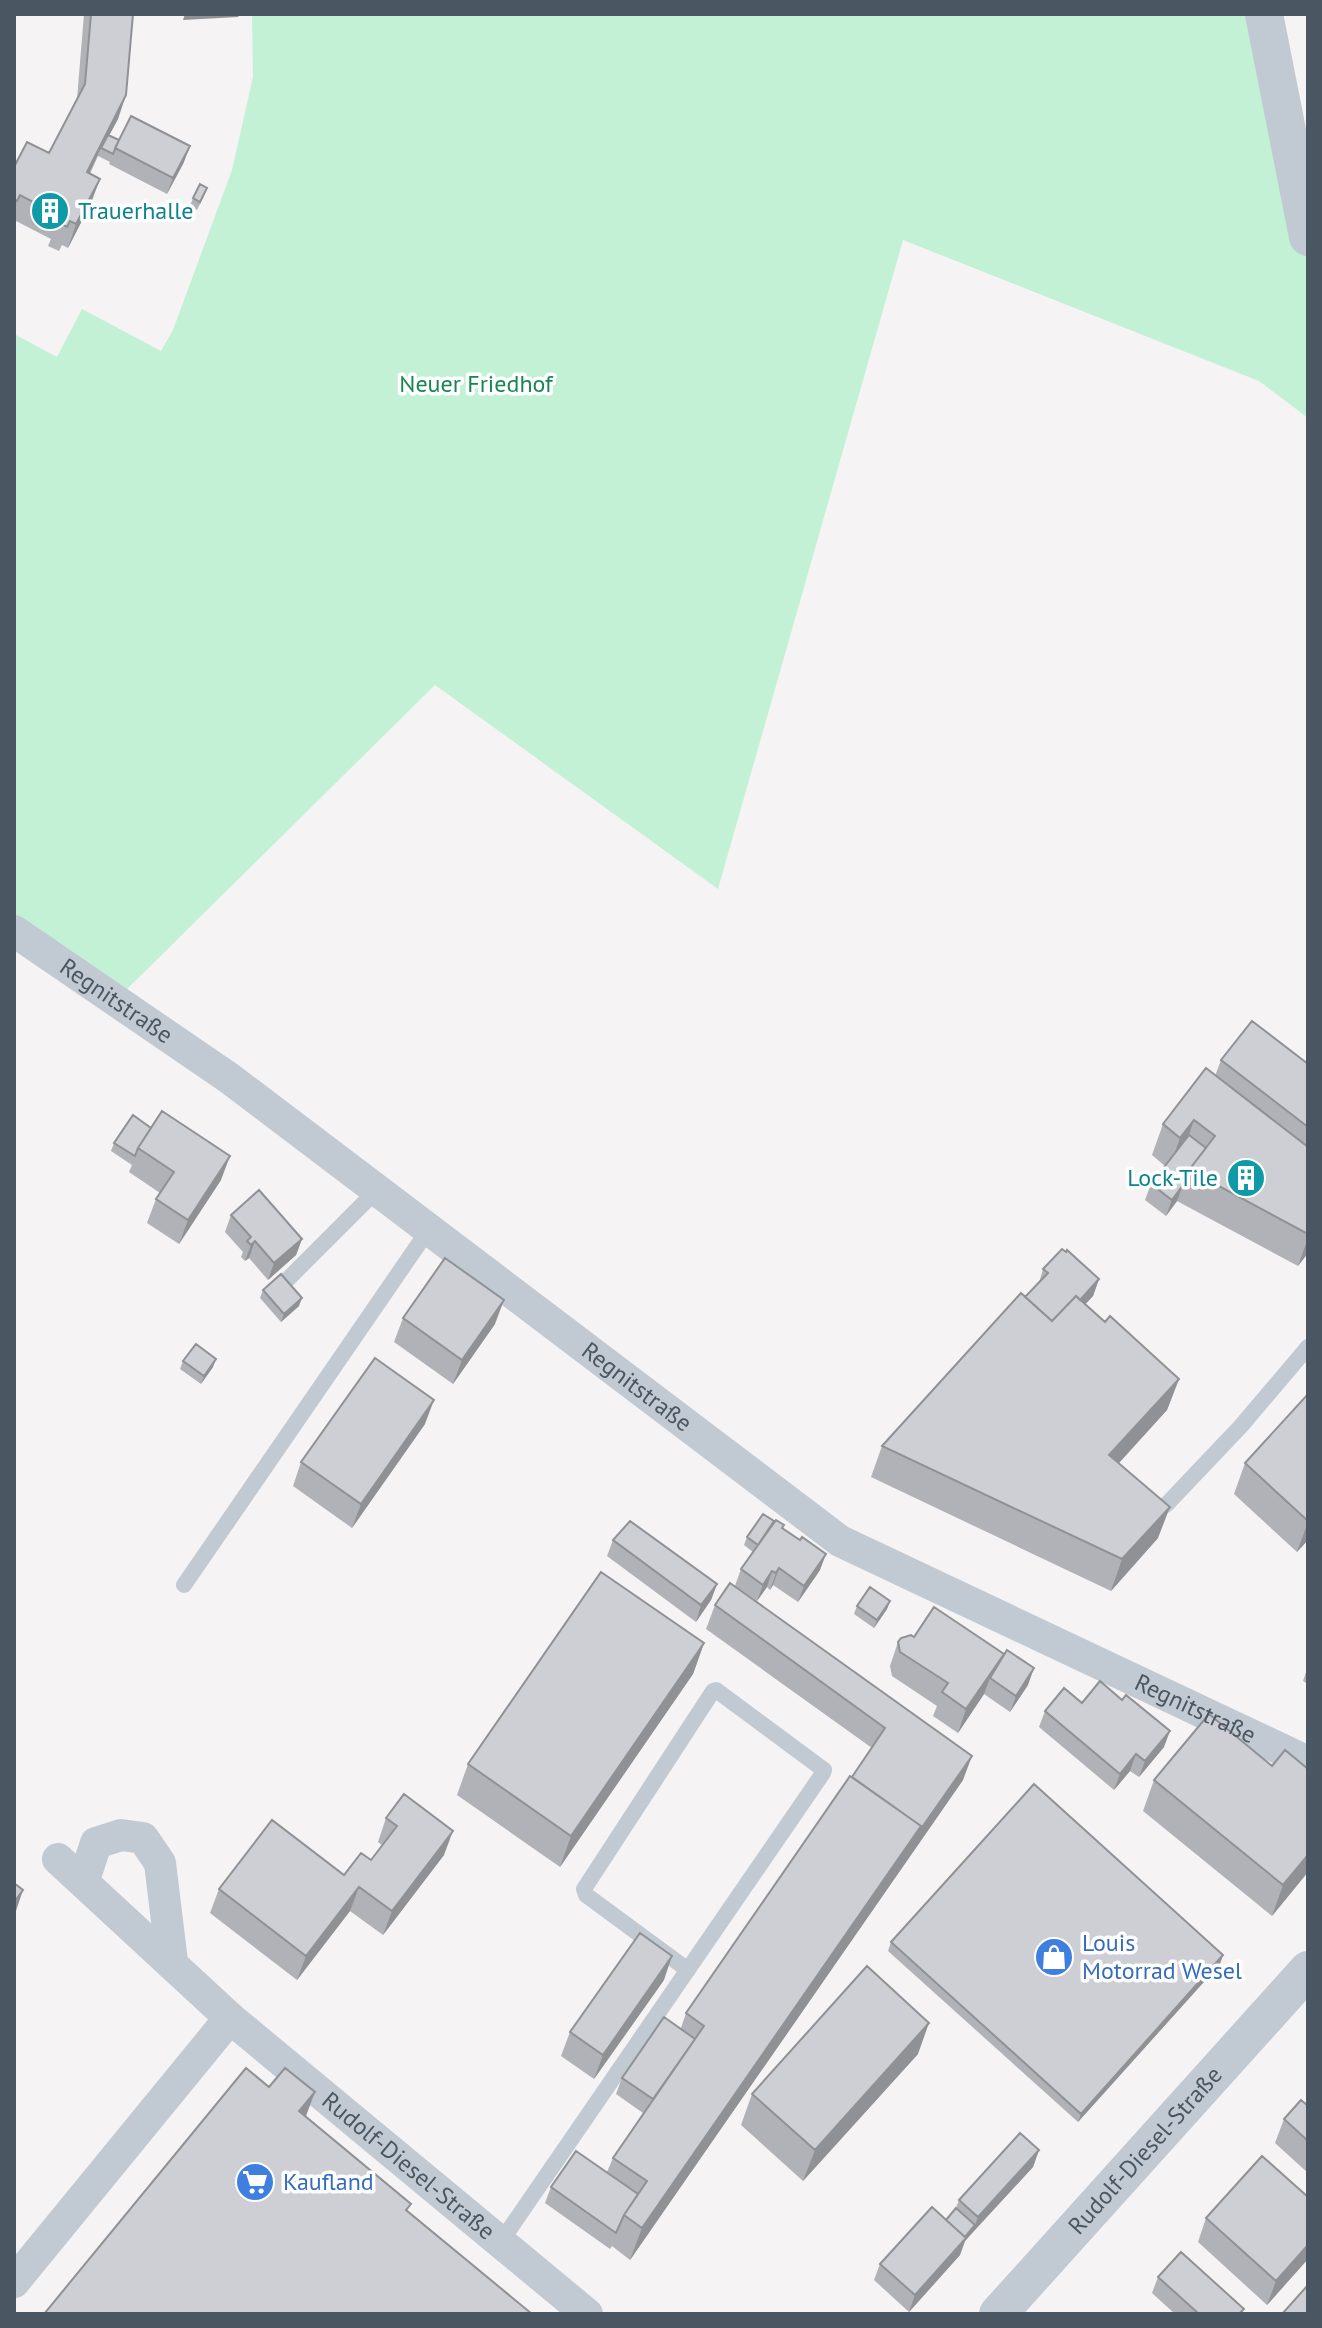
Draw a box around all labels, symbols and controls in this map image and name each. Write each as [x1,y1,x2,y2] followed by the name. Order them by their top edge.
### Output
[29,190,71,232] building icon: Trauerhalle
[78,195,193,226] place label: Trauerhalle
[399,368,554,399] park label: Neuer Friedhof
[54,951,179,1050] street label: Regnitstraße
[1225,1157,1267,1199] building icon: Lock-Tile
[1127,1162,1218,1193] place label: Lock-Tile
[576,1335,698,1438] street label: Regnitstraße
[1130,1666,1261,1750] street label: Regnitstraße
[1082,1927,1242,1986] place label: Louis Motorrad Wesel
[1033,1936,1075,1978] shop icon: Louis Motorrad Wesel
[1061,2060,1229,2241] street label: Rudolf-Diesel-Straße
[316,2085,502,2246] street label: Rudolf-Diesel-Straße
[234,2161,276,2203] supermarket icon: Kaufland
[283,2166,374,2197] place label: Kaufland

